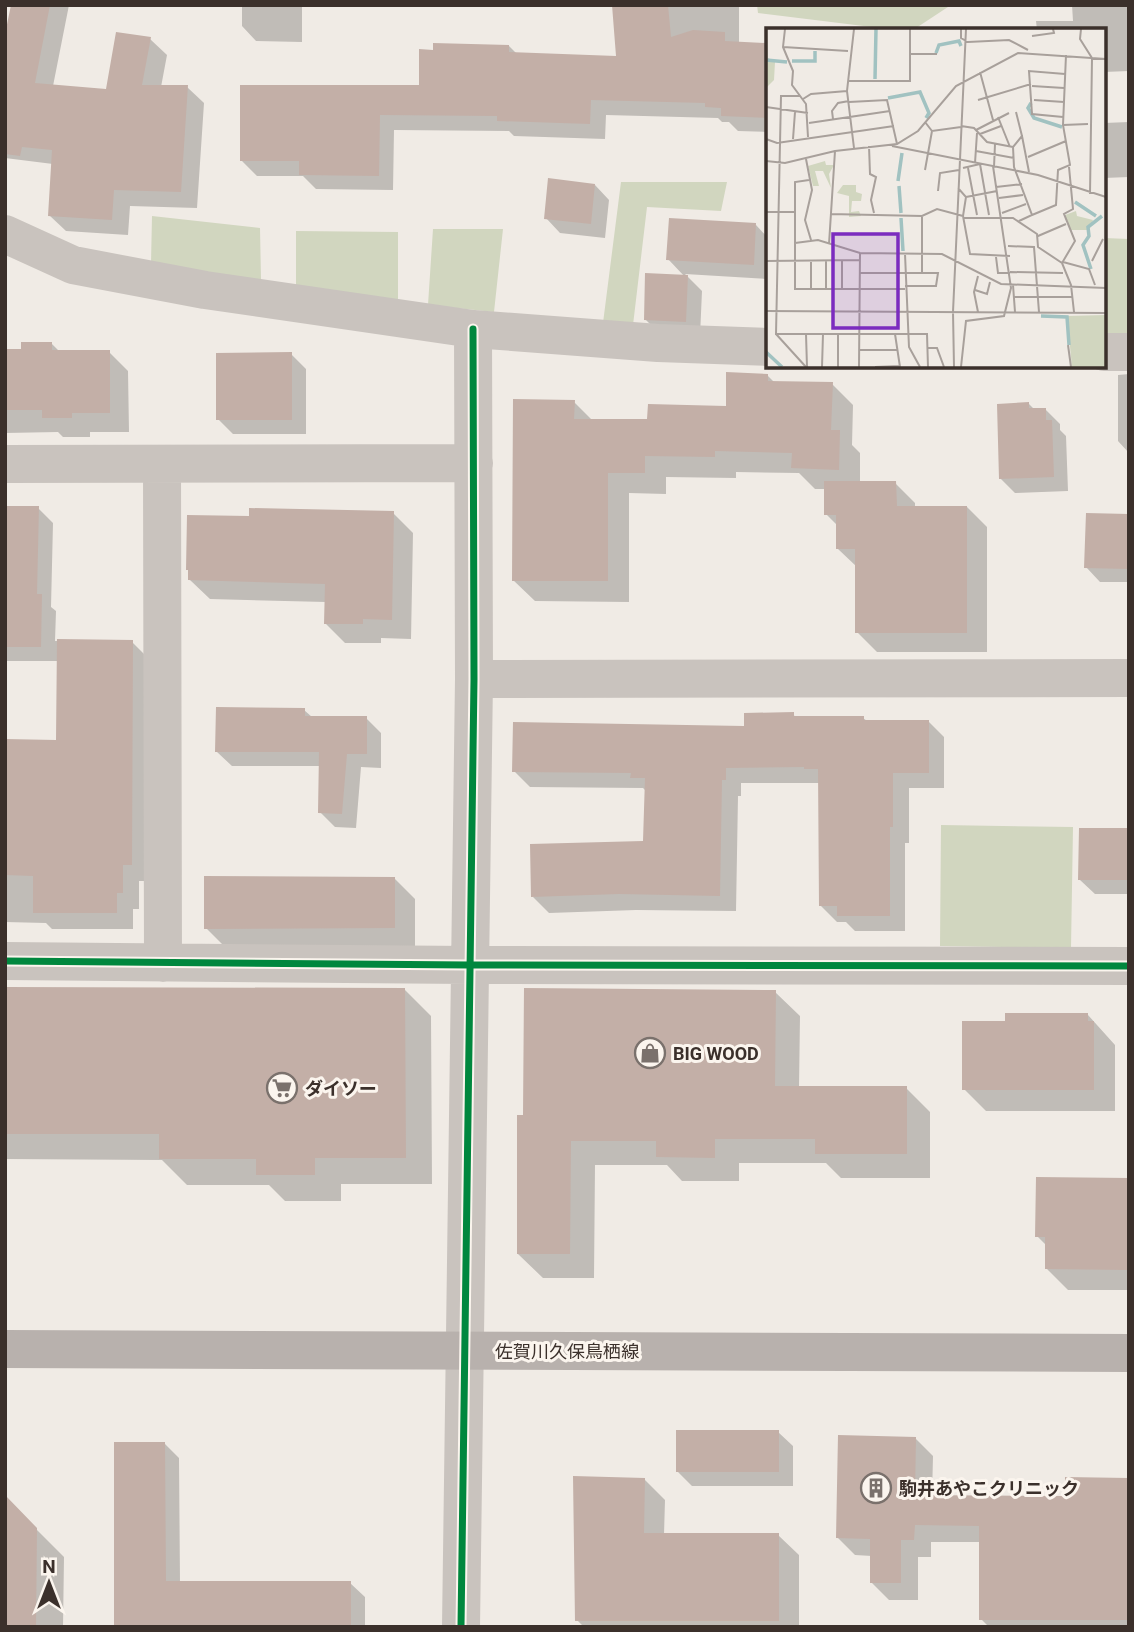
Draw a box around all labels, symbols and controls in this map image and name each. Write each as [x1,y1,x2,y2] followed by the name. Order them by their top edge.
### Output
[766,28,1106,368] inset map
[633,1036,667,1070] shop icon: BIG WOOD
[673,1043,759,1064] place label: BIG WOOD
[265,1071,299,1105] supermarket icon: ダイソー
[305,1078,377,1099] place label: ダイソー
[495,1341,639,1362] street label: 佐賀川久保鳥栖線
[859,1471,893,1505] building icon: 駒井あやこクリニック
[899,1478,1079,1499] place label: 駒井あやこクリニック
[14,1548,84,1618] north arrow
[42,1555,56,1578] text: N

